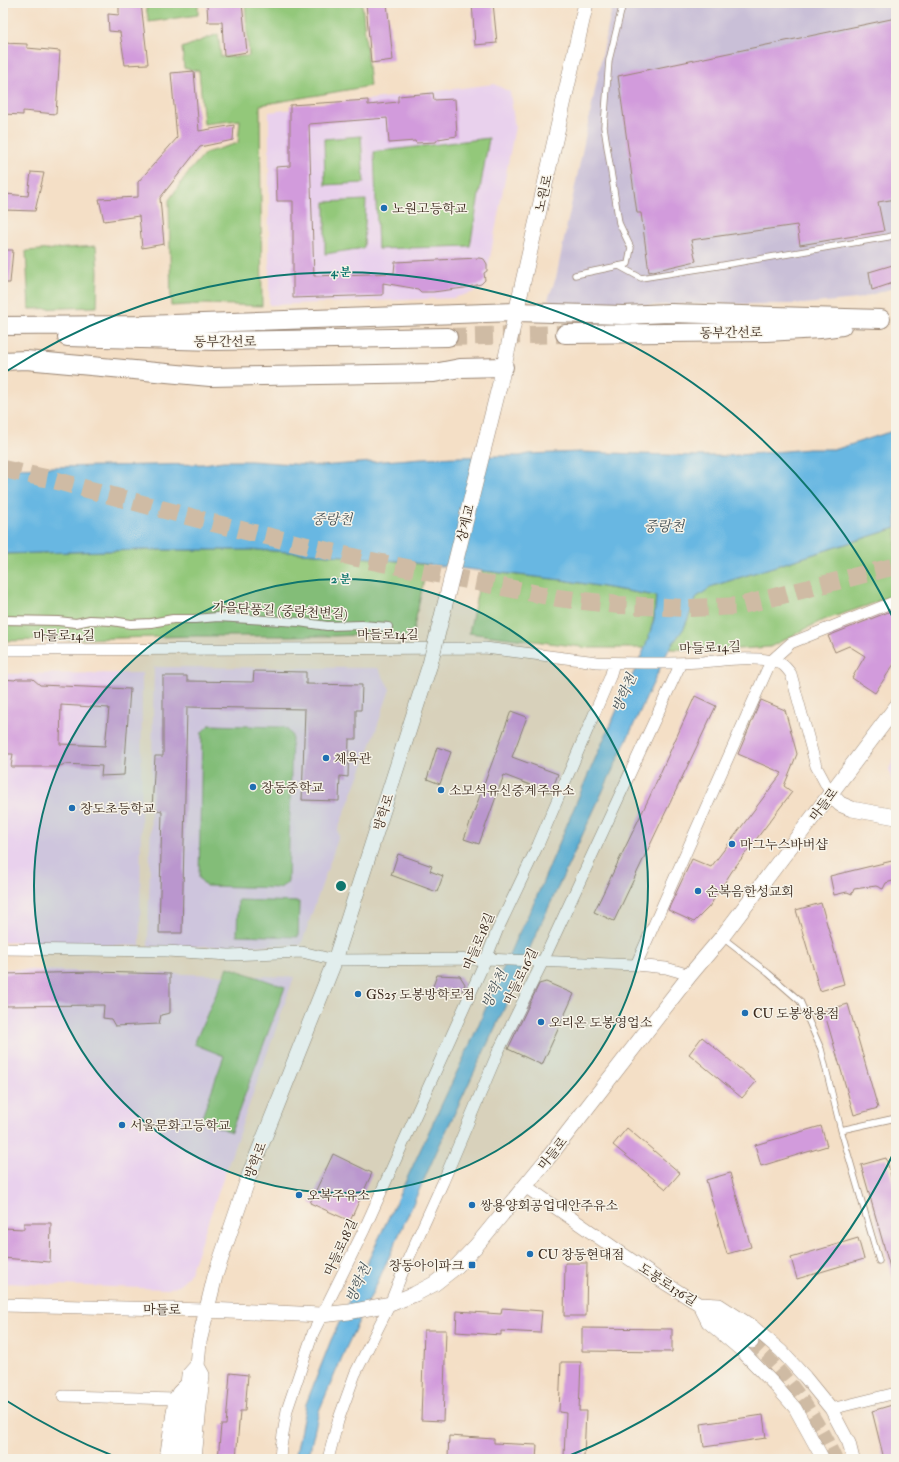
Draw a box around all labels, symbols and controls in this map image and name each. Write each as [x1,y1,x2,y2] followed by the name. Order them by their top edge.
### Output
[532,173,556,213] street label: 노원로
[392,201,468,217] place label: 노원고등학교
[379,203,389,213] marker: 노원고등학교
[330,265,352,280] text: 4 분
[699,324,763,342] street label: 동부간선로
[194,334,257,350] street label: 동부간선로
[454,503,478,543] street label: 상계교
[312,511,354,528] water label: 중랑천
[644,518,686,535] water label: 중랑천
[331,572,352,587] text: 2 분
[212,599,348,623] street label: 가을단풍길 (중랑천변길)
[33,627,95,645] street label: 마들로14길
[357,627,419,643] street label: 마들로14길
[679,639,741,657] street label: 마들로14길
[609,670,641,715] water label: 방학천
[334,751,372,767] place label: 체육관
[321,753,331,763] marker: 체육관
[261,780,324,796] place label: 창동중학교
[248,782,258,792] marker: 창동중학교
[449,783,575,799] place label: 소모석유신중계주유소
[806,784,842,824] street label: 마들로
[436,785,446,795] marker: 소모석유신중계주유소
[371,792,398,833] street label: 방학로
[80,801,156,817] place label: 창도초등학교
[67,803,77,813] marker: 창도초등학교
[740,837,828,853] place label: 마그누스바버샵
[727,839,737,849] marker: 마그누스바버샵
[334,879,348,893] centre of rings
[706,884,794,900] place label: 순복음한성교회
[693,886,703,896] marker: 순복음한성교회
[460,910,498,973] street label: 마들로18길
[500,945,542,1008] street label: 마들로16길
[478,966,511,1011] water label: 방학천
[366,987,475,1003] place label: GS25 도봉방학로점
[353,989,363,999] marker: GS25 도봉방학로점
[753,1006,839,1022] place label: CU 도봉쌍용점
[740,1008,750,1018] marker: CU 도봉쌍용점
[549,1015,653,1031] place label: 오리온 도봉영업소
[536,1017,546,1027] marker: 오리온 도봉영업소
[130,1118,231,1134] place label: 서울문화고등학교
[117,1120,127,1130] marker: 서울문화고등학교
[535,1134,571,1173] street label: 마들로
[242,1139,270,1181] street label: 방학로
[307,1188,370,1204] place label: 오복주유소
[294,1190,304,1200] marker: 오복주유소
[480,1198,619,1214] place label: 쌍용양회공업대안주유소
[467,1200,477,1210] marker: 쌍용양회공업대안주유소
[321,1216,361,1278] street label: 마들로18길
[538,1247,624,1263] place label: CU 창동현대점
[525,1249,535,1259] marker: CU 창동현대점
[389,1258,464,1274] place label: 창동아이파크
[342,1260,375,1305] water label: 방학천
[467,1260,477,1270] marker: 창동아이파크
[635,1260,700,1310] street label: 도봉로136길
[143,1302,181,1318] street label: 마들로

